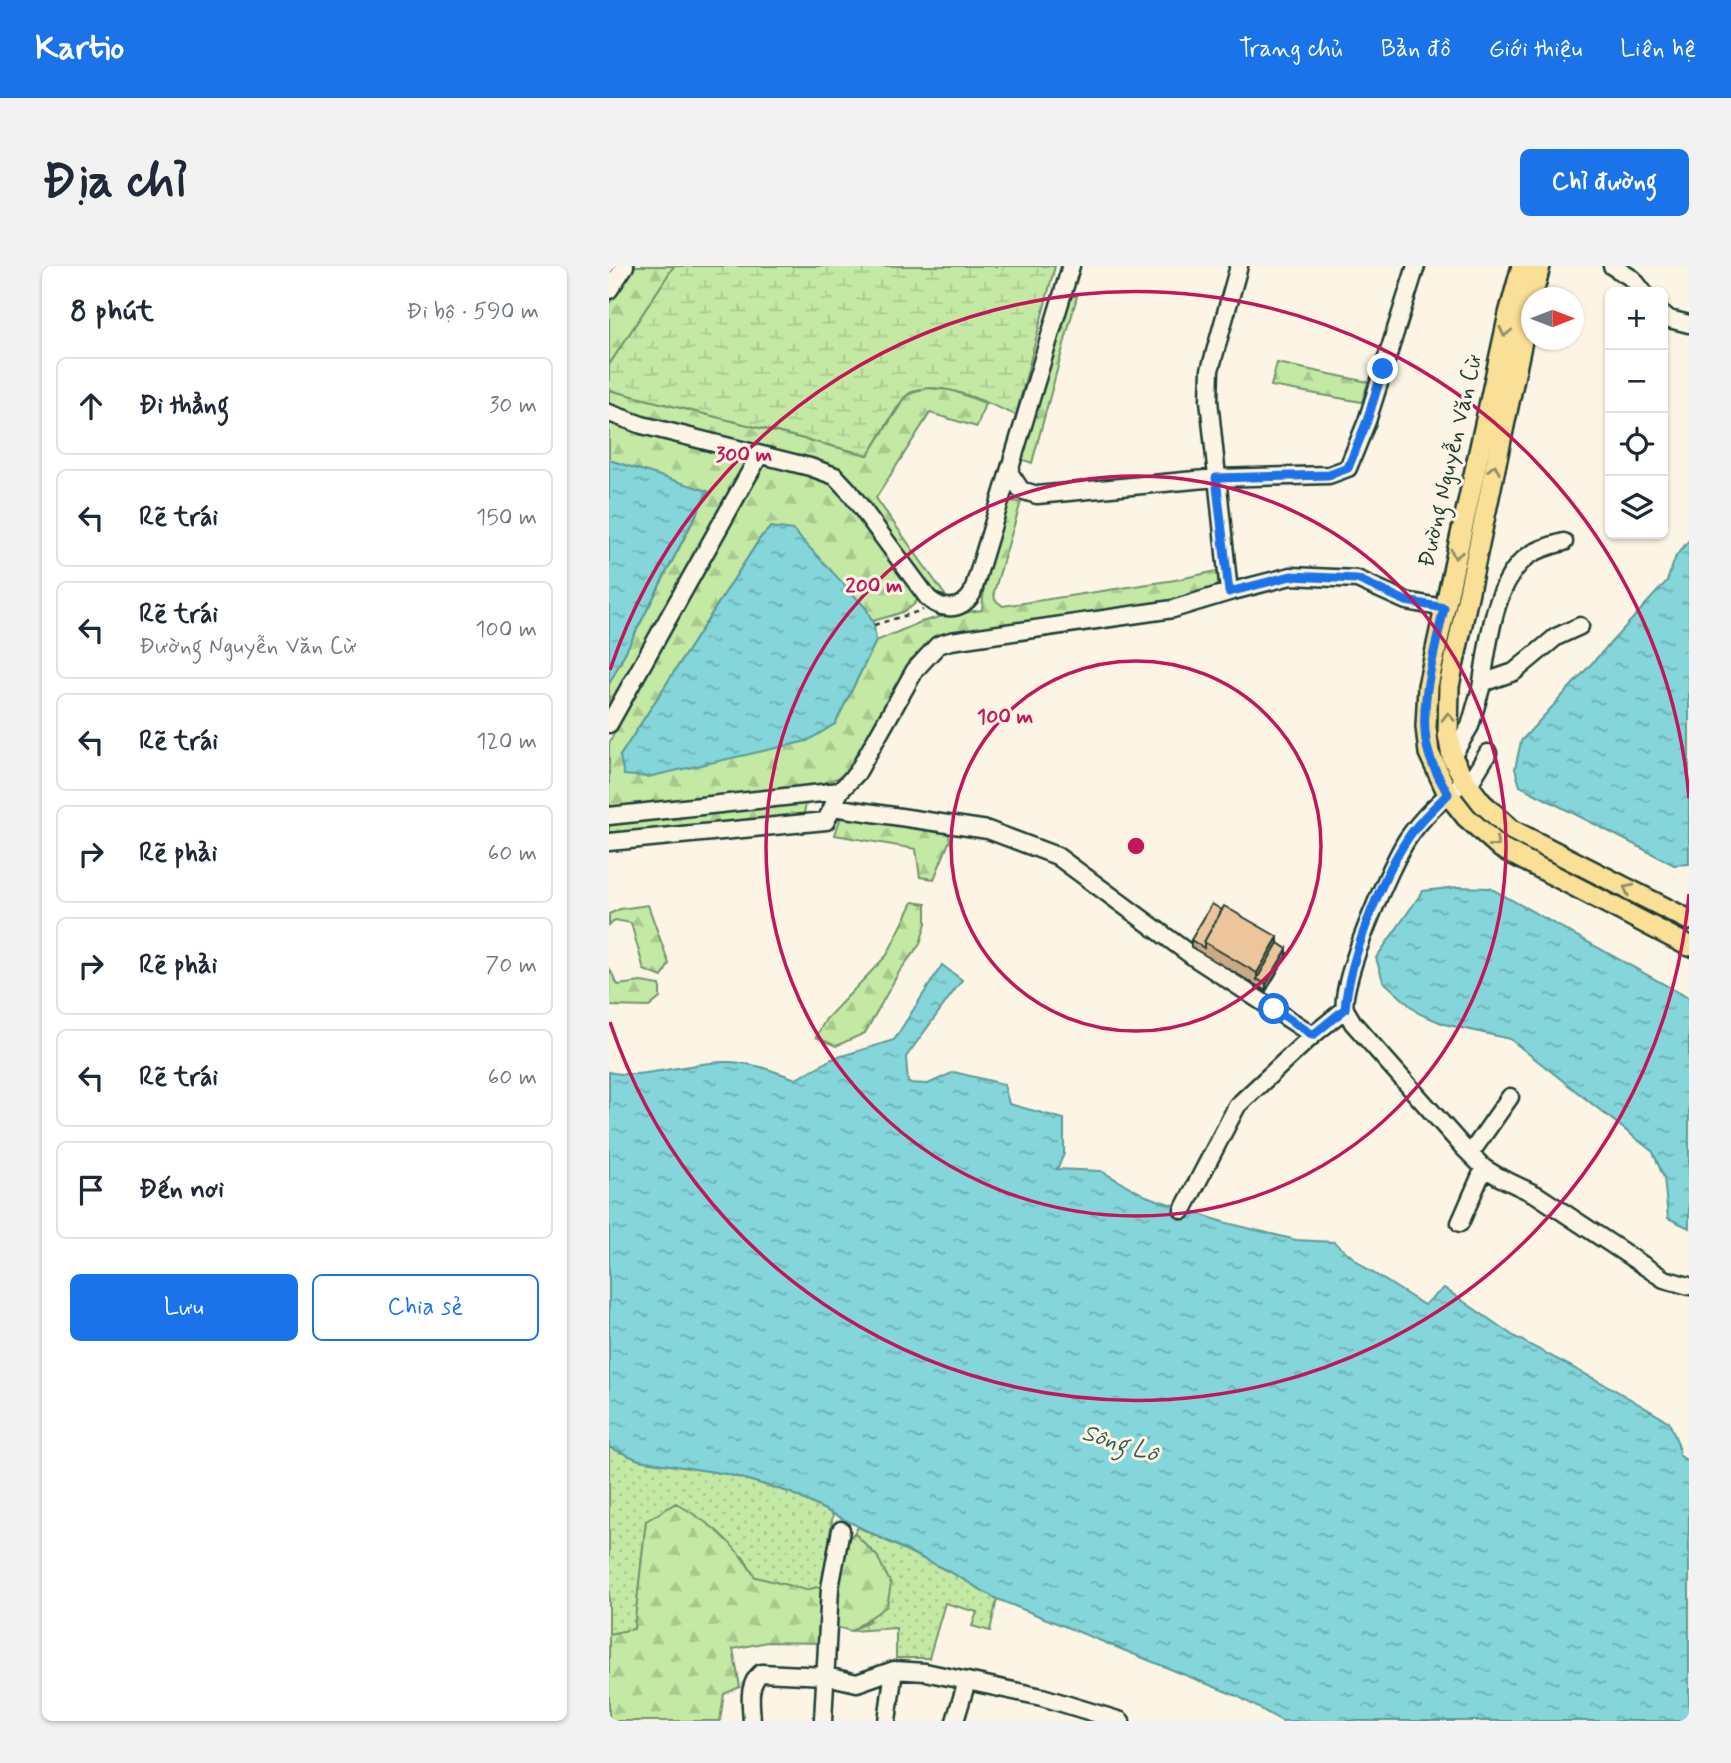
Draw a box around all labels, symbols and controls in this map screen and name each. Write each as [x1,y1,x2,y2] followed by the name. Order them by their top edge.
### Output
[35,27,124,71] text: Kartio
[1239,34,1343,65] text: Trang chủ
[1381,34,1451,65] text: Bản đồ
[1489,34,1582,65] text: Giới thiệu
[1620,34,1696,65] text: Liên hệ
[1520,149,1689,216] button: Chỉ đường
[42,150,188,215] text: Địa chỉ
[1521,287,1584,350] north arrow
[1605,287,1668,539] map controls
[1605,287,1668,350] button: +
[70,292,154,331] text: 8 phút
[406,297,539,327] text: Đi bộ · 590 m
[1499,326,1513,338] one-way arrow
[1605,350,1668,413] button: −
[1412,352,1492,571] street label: Đường Nguyễn Văn Cừ
[1367,353,1398,384] route end
[72,387,110,425] icon: ahead
[139,389,229,423] text: Đi thẳng
[489,391,537,421] text: 30 m
[1605,413,1668,476] button: locate
[716,441,773,469] text: 300 m
[1486,463,1500,475] one-way arrow
[1605,476,1668,539] button: layers
[72,499,110,537] icon: left
[139,501,218,535] text: Rẽ trái
[476,503,537,533] text: 150 m
[1449,548,1464,560] one-way arrow
[845,572,903,600] text: 200 m
[139,598,218,632] text: Rẽ trái
[72,611,110,649] icon: left
[475,615,537,645] text: 100 m
[139,632,356,662] text: Đường Nguyễn Văn Cừ
[977,703,1033,731] text: 100 m
[1440,711,1456,721] one-way arrow
[72,723,110,761] icon: left
[139,725,218,759] text: Rẽ trái
[476,727,537,757] text: 120 m
[1124,834,1148,858] centre of rings
[1487,834,1500,847] one-way arrow
[72,835,110,873] icon: right
[139,837,217,871] text: Rẽ phải
[488,839,537,869] text: 60 m
[1623,884,1635,897] one-way arrow
[72,947,110,985] icon: right
[139,949,217,983] text: Rẽ phải
[485,951,537,981] text: 70 m
[1258,993,1289,1024] route start
[72,1059,110,1097] icon: left
[139,1061,218,1095] text: Rẽ trái
[488,1063,537,1093] text: 60 m
[72,1171,110,1209] icon: arrive
[139,1173,224,1207] text: Đến nơi
[70,1274,298,1341] button: Lưu
[312,1274,539,1341] button: Chia sẻ
[1077,1418,1163,1474] water label: Sông Lô

